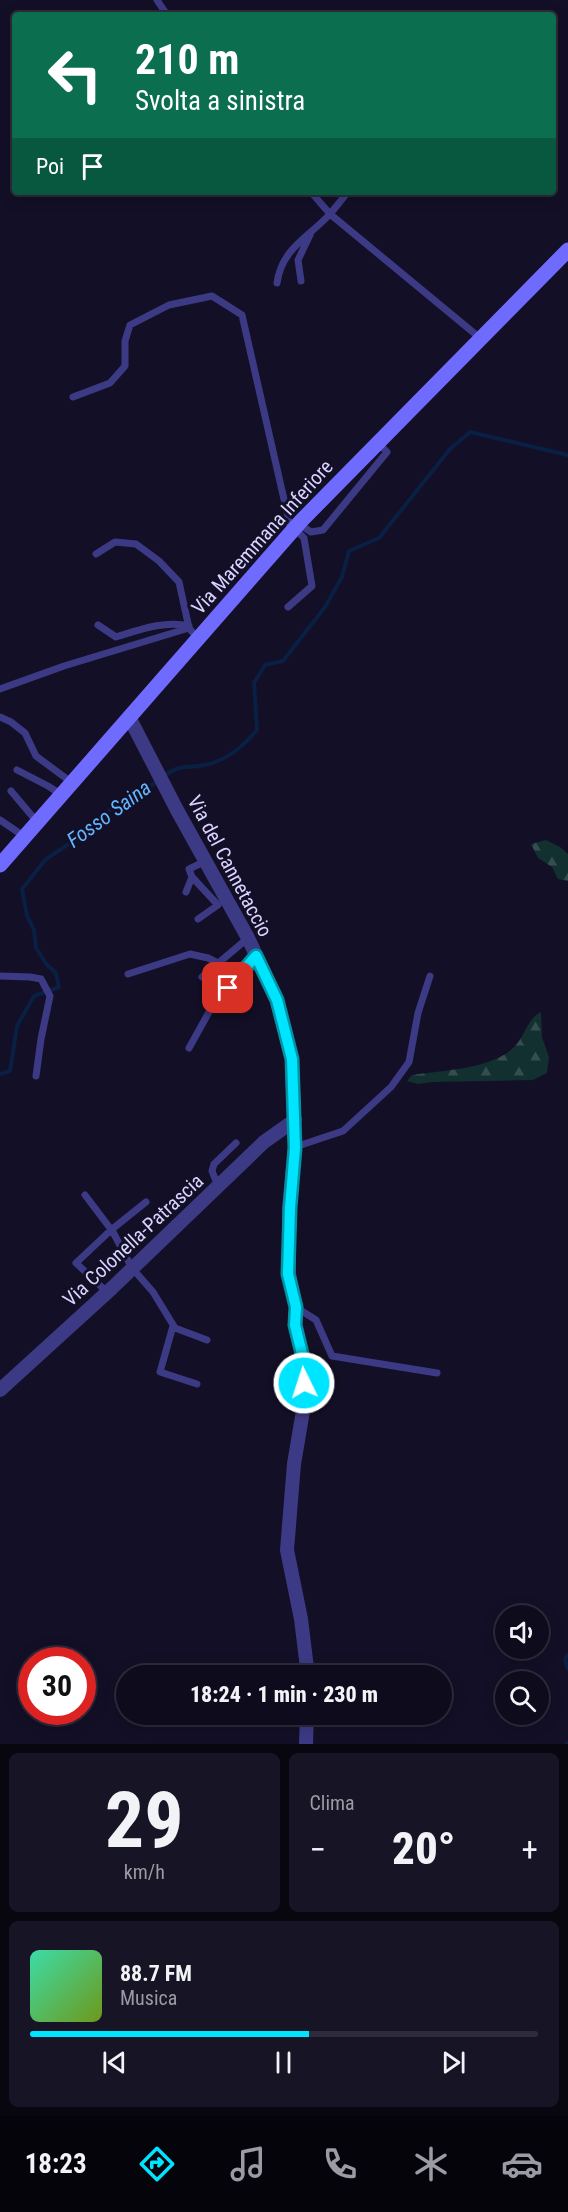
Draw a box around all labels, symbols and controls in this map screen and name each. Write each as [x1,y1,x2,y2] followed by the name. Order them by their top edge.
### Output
[135,35,240,84] text: 210 m
[36,36,114,114] icon: left
[135,85,305,117] text: Svolta a sinistra
[76,150,109,183] icon: arrive
[36,154,64,179] text: Poi
[186,455,338,619] street label: Via Maremmana Inferiore
[62,775,156,853] water label: Fosso Saina
[183,791,277,941] street label: Via del Cannetaccio
[202,962,253,1013] pin
[211,971,244,1004] icon: arrive
[58,1169,208,1311] street label: Via Colonella-Patrascia
[272,1351,336,1415] position arrow
[495,1605,549,1725] map controls
[495,1605,549,1659] button: sound
[18,1647,96,1725] speed limit sign: 30
[495,1671,549,1725] button: search
[190,1682,378,1707] text: 18:24 · 1 min · 230 m
[105,1775,184,1866] text: 29
[310,1791,355,1815] text: Clima
[392,1822,456,1875] text: 20°
[310,1830,326,1869] text: −
[522,1830,538,1869] text: +
[124,1860,165,1884] text: km/h
[120,1961,192,1986] text: 88.7 FM
[120,1986,177,2010] text: Musica
[98,2046,131,2079] icon: previous
[267,2046,300,2079] icon: pause
[437,2046,470,2079] icon: next
[136,2143,178,2185] icon: directions
[227,2143,269,2185] icon: music
[319,2143,361,2185] icon: phone
[410,2143,452,2185] icon: climate
[501,2143,543,2185] icon: car
[25,2148,87,2180] text: 18:23

